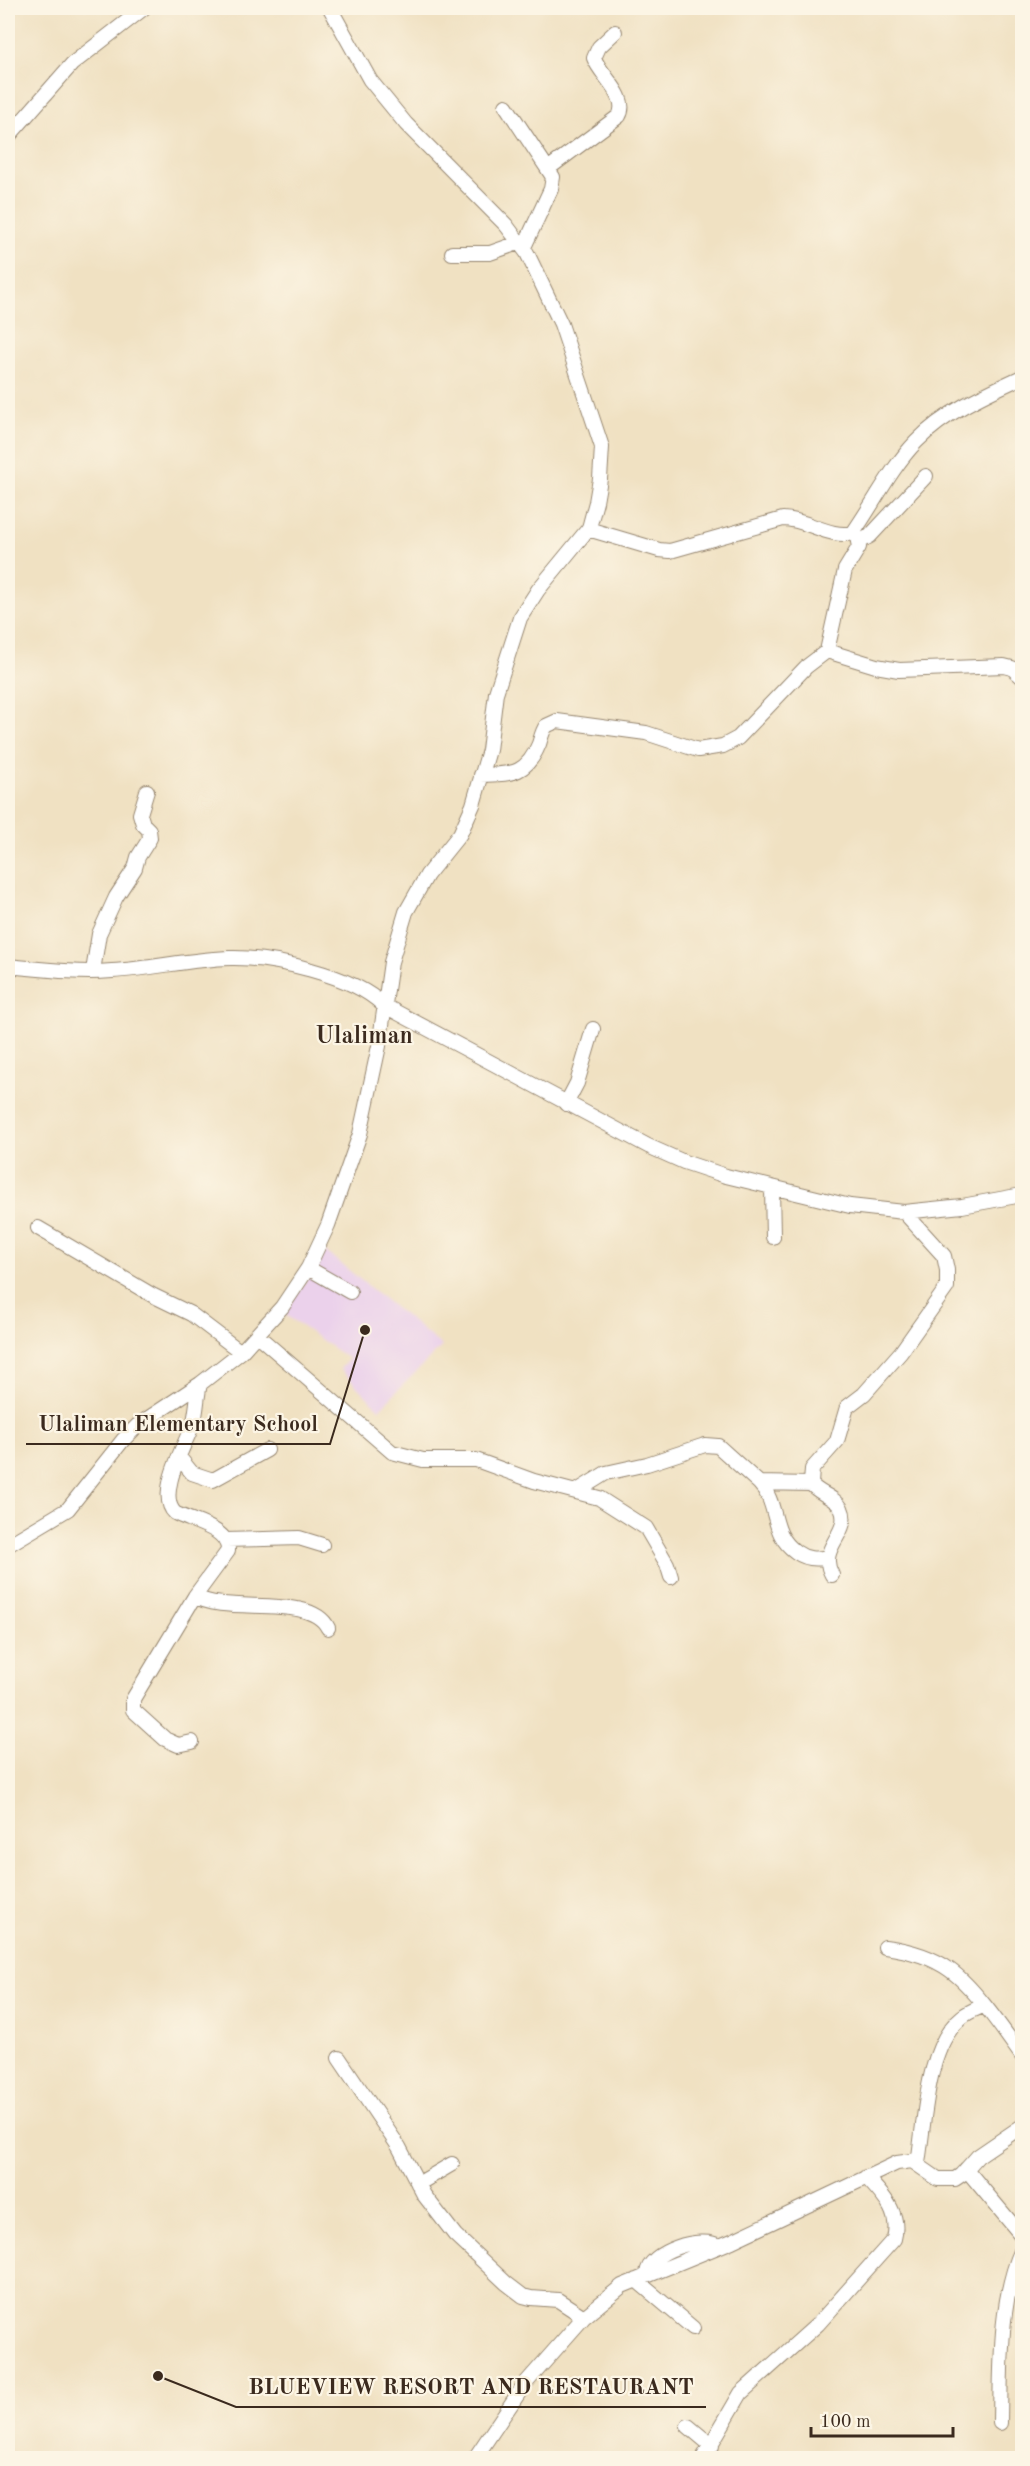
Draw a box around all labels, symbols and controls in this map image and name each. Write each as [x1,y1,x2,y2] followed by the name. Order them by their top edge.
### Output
[315,1025,413,1049] district label: Ulaliman
[26,1404,330,1444] callout: Ulaliman Elementary School
[38,1414,318,1436] text: Ulaliman Elementary School
[236,2367,706,2407] callout: BLUEVIEW RESORT AND RESTAURANT
[248,2377,694,2399] text: BLUEVIEW RESORT AND RESTAURANT
[811,2400,954,2438] scale bar
[820,2413,871,2431] text: 100 m

